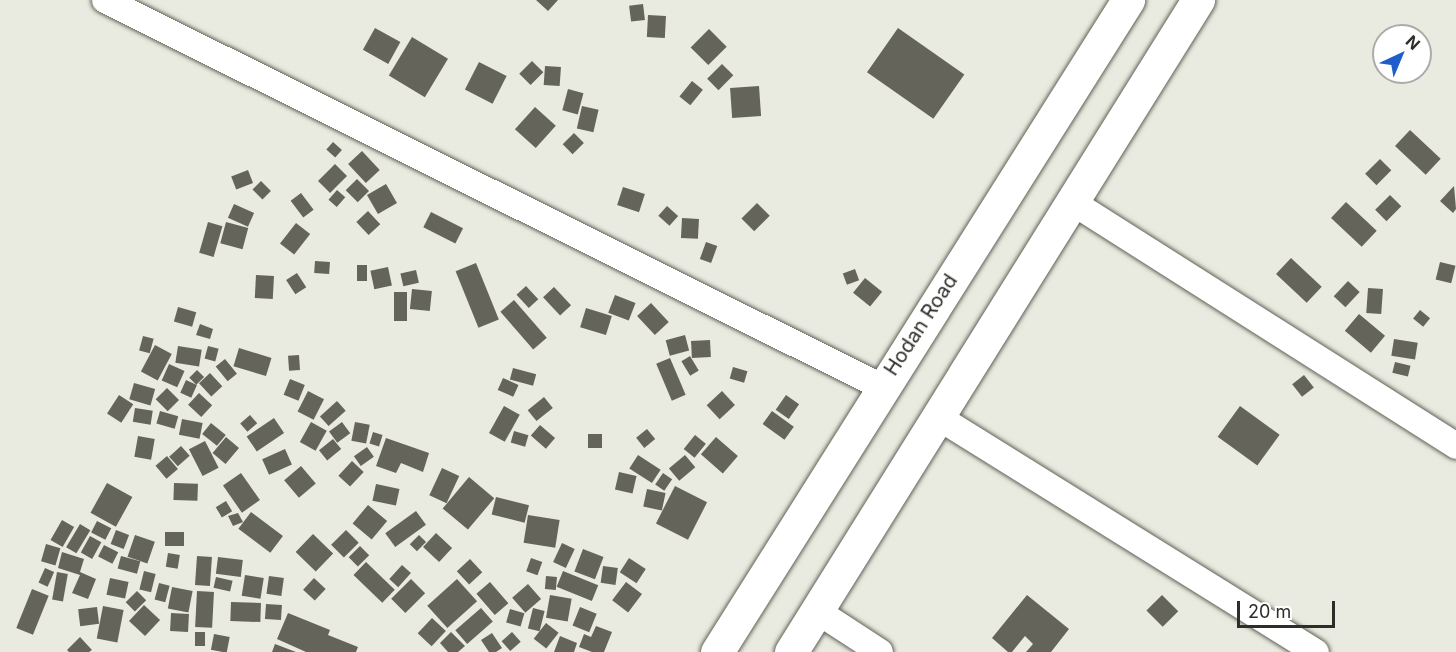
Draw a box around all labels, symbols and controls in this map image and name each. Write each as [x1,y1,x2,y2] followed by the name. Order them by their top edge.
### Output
[1372,24,1432,84] north arrow
[1402,31,1424,54] text: N
[879,270,963,380] street label: Hodan Road
[1240,589,1338,627] scale bar
[1248,601,1291,622] text: 20 m

